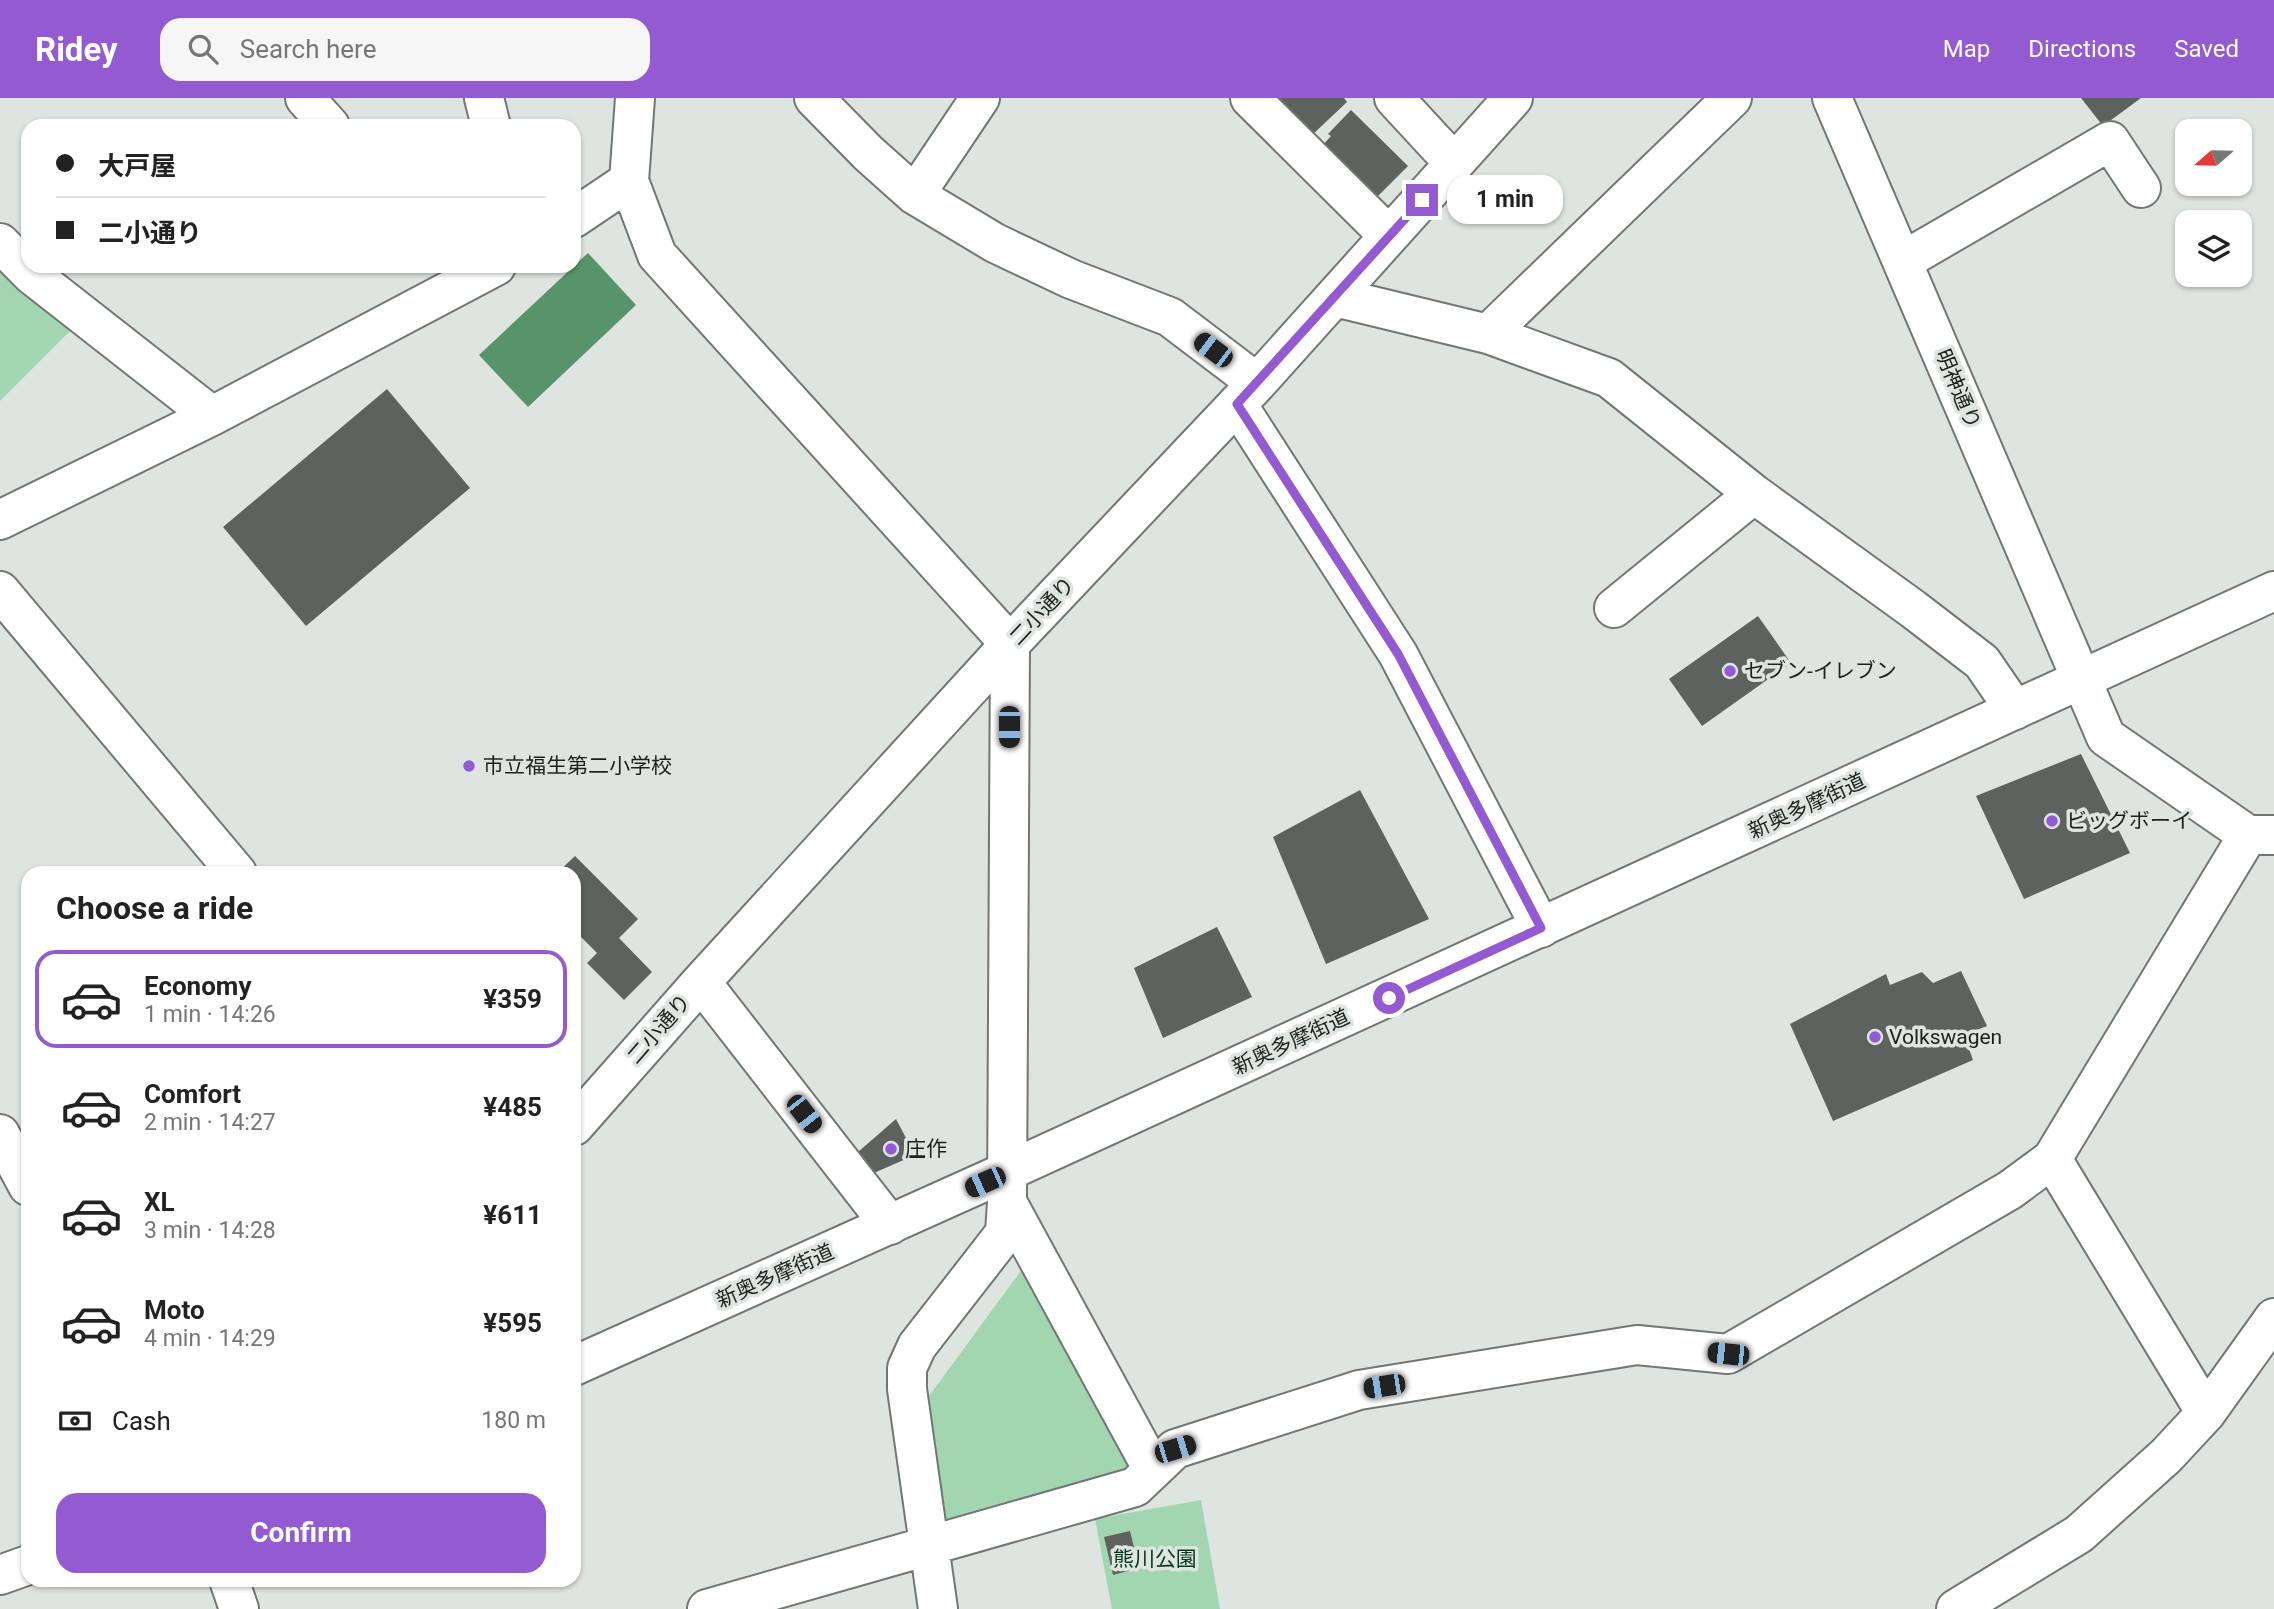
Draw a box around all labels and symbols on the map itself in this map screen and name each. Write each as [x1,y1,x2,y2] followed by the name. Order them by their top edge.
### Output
[2175,119,2252,196] north arrow
[1446,176,1562,224] callout: 1 min
[1406,184,1438,216] route end
[1190,329,1237,371] car
[1931,346,1985,432] street label: 明神通り
[1005,572,1079,650] street label: 二小通り
[1744,659,1897,683] place label: セブン-イレブン
[1722,663,1738,679] marker: セブン-イレブン
[999,706,1020,748] car
[483,754,672,778] place label: 市立福生第二小学校
[461,758,477,774] marker: 市立福生第二小学校
[1745,768,1869,844] street label: 新奥多摩街道
[2066,809,2192,833] place label: ビッグボーイ
[2044,813,2060,829] marker: ビッグボーイ
[1373,982,1405,1014] route start
[622,989,696,1069] street label: 二小通り
[1229,1004,1353,1080] street label: 新奥多摩街道
[1889,1025,2002,1049] place label: Volkswagen
[1867,1029,1883,1045] marker: Volkswagen
[783,1091,826,1137] car
[905,1137,947,1161] place label: 庄作
[883,1141,899,1157] marker: 庄作
[962,1164,1009,1200] car
[713,1239,837,1313] street label: 新奥多摩街道
[1707,1341,1750,1367] car
[1362,1372,1407,1400] car
[1152,1433,1199,1465] car
[1113,1547,1197,1571] park label: 熊川公園

